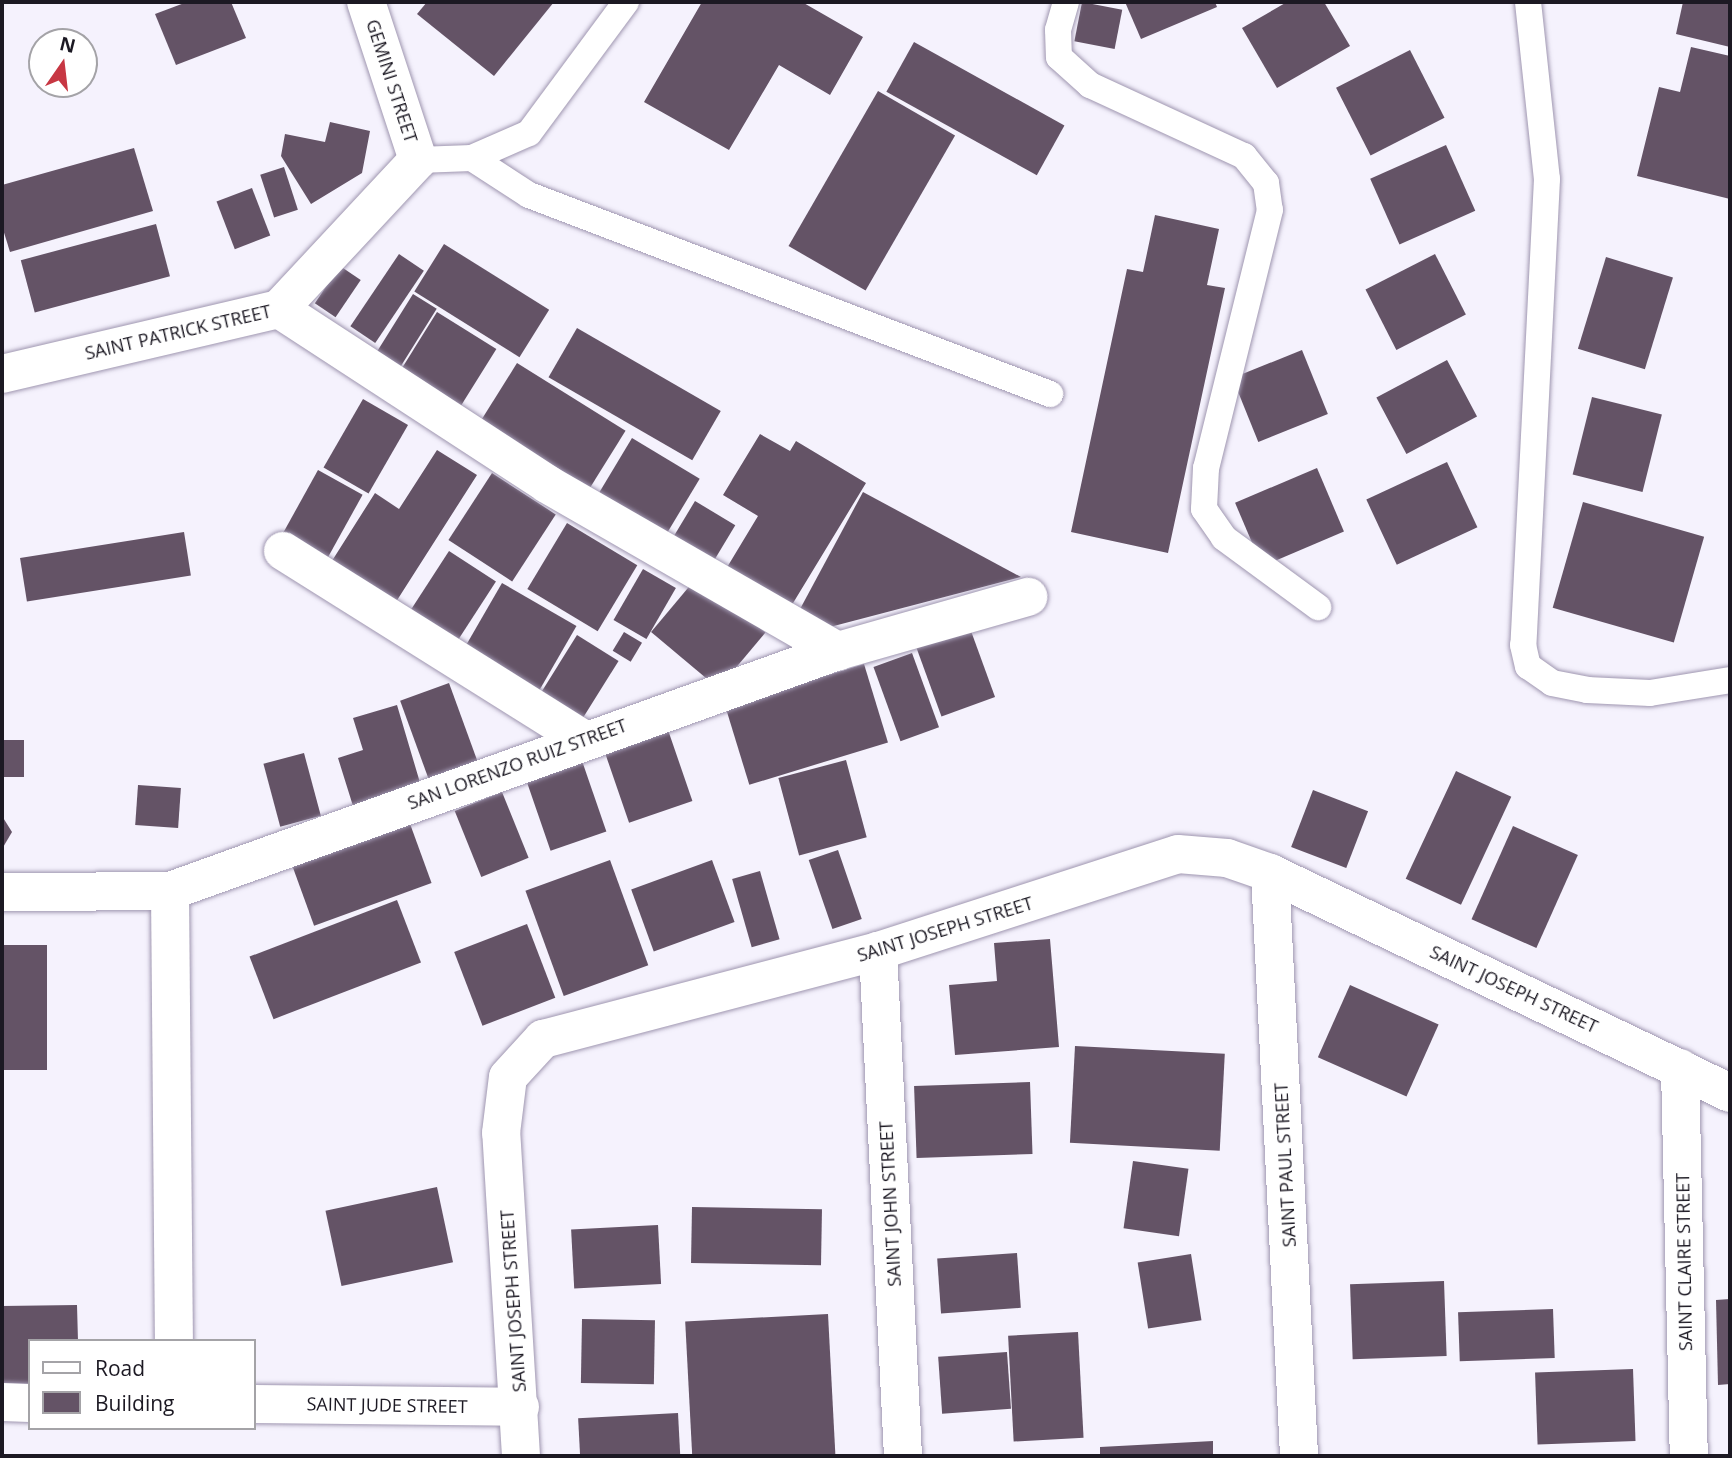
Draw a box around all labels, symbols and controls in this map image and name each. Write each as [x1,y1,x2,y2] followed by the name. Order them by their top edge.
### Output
[362,17,422,145] street label: GEMINI STREET
[28,28,98,98] north arrow
[57,30,78,59] text: N
[83,300,273,364] street label: SAINT PATRICK STREET
[405,714,629,814] street label: SAN LORENZO RUIZ STREET
[854,892,1036,966] street label: SAINT JOSEPH STREET
[1427,941,1601,1037] street label: SAINT JOSEPH STREET
[1270,1082,1300,1248] street label: SAINT PAUL STREET
[875,1121,905,1287] street label: SAINT JOHN STREET
[1672,1173,1696,1351] street label: SAINT CLAIRE STREET
[496,1209,530,1393] street label: SAINT JOSEPH STREET
[28,1339,256,1430] legend
[95,1354,145,1382] text: Road
[95,1389,174,1417] text: Building
[306,1393,468,1417] street label: SAINT JUDE STREET

